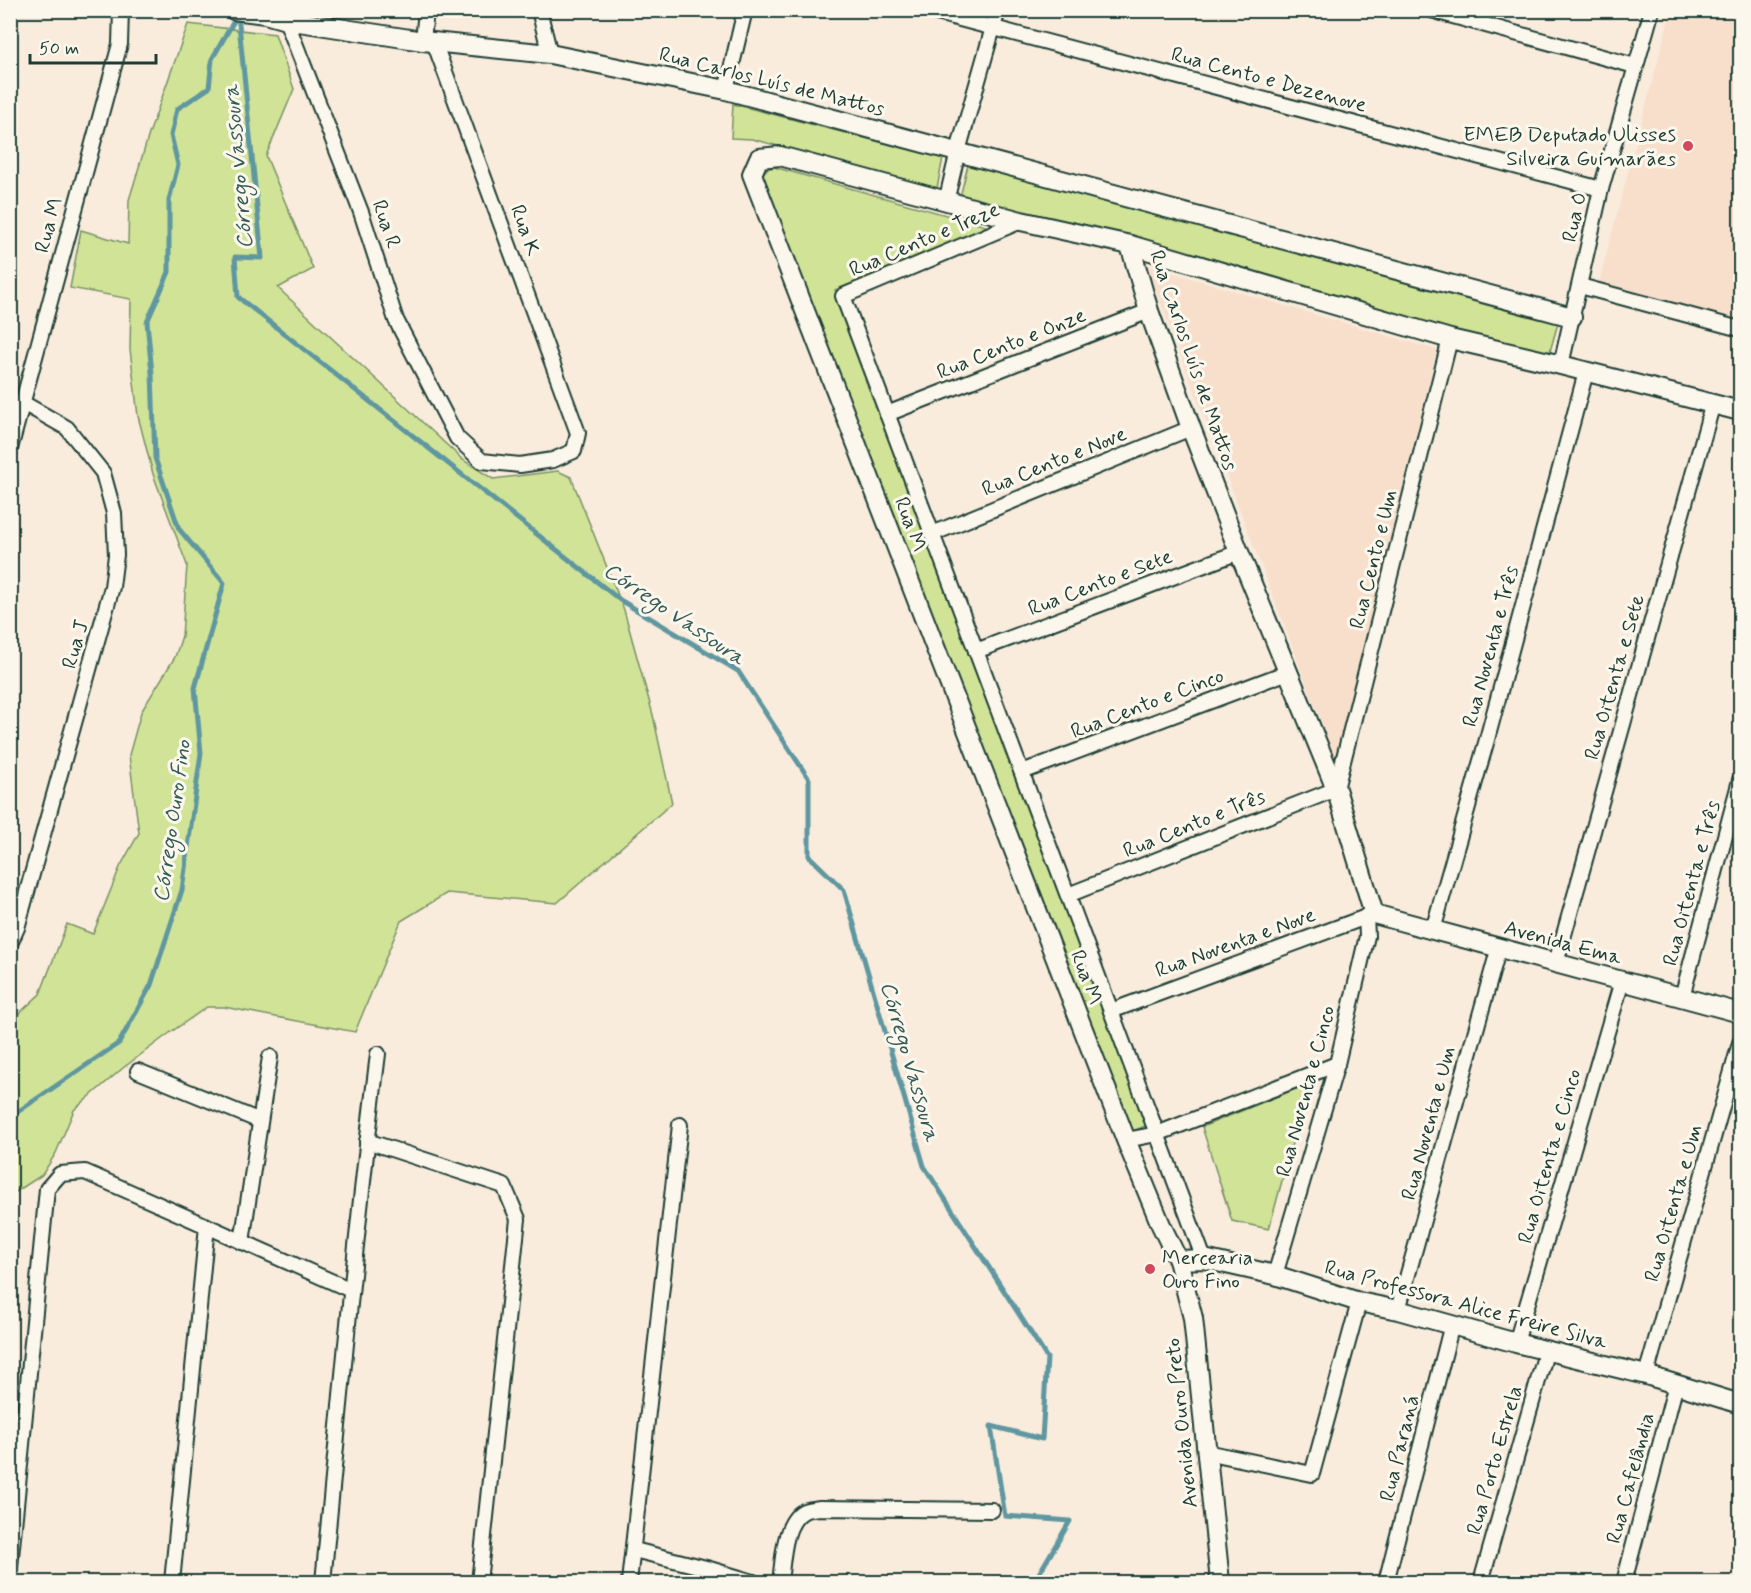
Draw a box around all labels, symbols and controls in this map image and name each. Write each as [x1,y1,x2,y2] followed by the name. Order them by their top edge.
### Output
[30,27,156,65] scale bar
[39,37,79,61] text: 50 m
[656,40,887,124] street label: Rua Carlos Luís de Mattos
[1168,40,1370,120] street label: Rua Cento e Dezenove
[218,83,262,250] water label: Córrego Vassoura
[1463,121,1676,173] place label: EMEB Deputado Ulisses Silveira Guimarães
[1681,139,1695,153] marker: EMEB Deputado Ulisses Silveira Guimarães
[1556,189,1594,245] street label: Rua O
[28,195,70,256] street label: Rua M
[365,196,407,252] street label: Rua R
[845,196,1004,284] street label: Rua Cento e Treze
[503,201,547,260] street label: Rua K
[1142,246,1244,474] street label: Rua Carlos Luís de Mattos
[933,301,1090,387] street label: Rua Cento e Onze
[978,420,1131,504] street label: Rua Cento e Nove
[1343,487,1405,632] street label: Rua Cento e Um
[887,493,933,556] street label: Rua M
[1024,543,1177,623] street label: Rua Cento e Sete
[597,557,751,674] water label: Córrego Vassoura
[1456,563,1526,730] street label: Rua Noventa e Três
[1578,591,1652,763] street label: Rua Oitenta e Sete
[56,616,96,672] street label: Rua J
[1067,662,1228,746] street label: Rua Cento e Cinco
[148,738,200,904] water label: Córrego Ouro Fino
[1119,783,1270,865] street label: Rua Cento e Três
[1656,797,1728,969] street label: Rua Oitenta e Três
[1151,901,1319,985] street label: Rua Noventa e Nove
[1501,914,1625,972] street label: Avenida Ema
[1063,946,1109,1009] street label: Rua M
[871,979,945,1146] water label: Córrego Vassoura
[1270,1003,1342,1180] street label: Rua Noventa e Cinco
[1395,1043,1463,1203] street label: Rua Noventa e Um
[1512,1066,1588,1247] street label: Rua Oitenta e Cinco
[1638,1121,1710,1285] street label: Rua Oitenta e Um
[1162,1244,1253,1296] place label: Mercearia Ouro Fino
[1321,1254,1610,1356] street label: Rua Professora Alice Freire Silva
[1143,1262,1157,1276] marker: Mercearia Ouro Fino
[1159,1337,1205,1509] street label: Avenida Ouro Preto
[1460,1382,1530,1538] street label: Rua Porto Estrela
[1373,1392,1427,1504] street label: Rua Paraná
[1600,1410,1662,1547] street label: Rua Cafelândia

